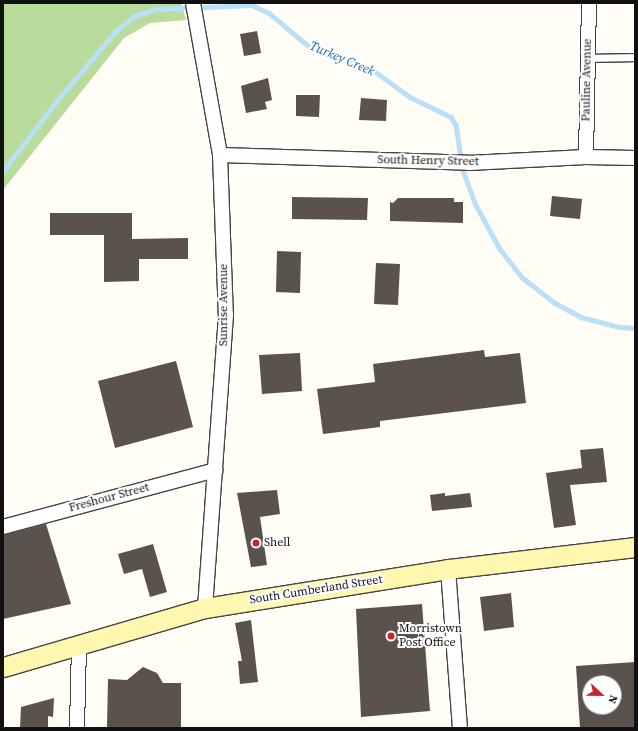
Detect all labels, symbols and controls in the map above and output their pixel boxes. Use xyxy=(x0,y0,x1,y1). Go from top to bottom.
water label: Turkey Creek xyxy=(307,38,377,80)
street label: Pauline Avenue xyxy=(579,38,595,122)
street label: South Henry Street xyxy=(377,153,479,169)
street label: Sunrise Avenue xyxy=(217,264,231,346)
street label: Freshour Street xyxy=(67,480,151,516)
place label: Shell xyxy=(264,536,290,550)
marker: Shell xyxy=(251,538,261,548)
street label: South Cumberland Street xyxy=(249,572,383,608)
place label: Morristown Post Office xyxy=(399,622,462,650)
marker: Morristown Post Office xyxy=(386,631,396,641)
north arrow xyxy=(582,675,622,715)
text: N xyxy=(604,693,621,706)

